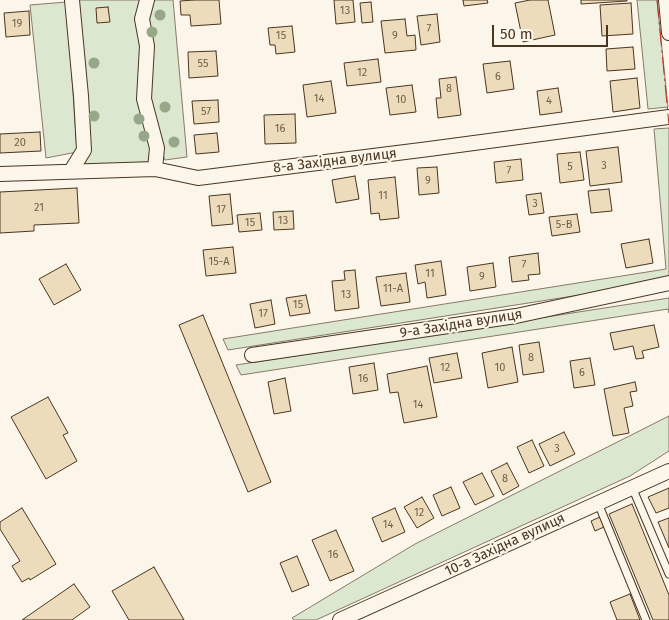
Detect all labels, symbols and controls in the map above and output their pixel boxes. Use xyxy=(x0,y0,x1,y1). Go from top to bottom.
house number: 13 xyxy=(340,4,350,18)
scale bar xyxy=(494,15,610,47)
house number: 19 xyxy=(12,17,22,31)
house number: 7 xyxy=(427,22,431,36)
text: 50 m xyxy=(500,25,533,43)
house number: 15 xyxy=(276,29,286,43)
house number: 9 xyxy=(392,29,398,43)
house number: 55 xyxy=(198,57,208,71)
house number: 12 xyxy=(357,66,367,80)
house number: 6 xyxy=(495,70,501,84)
house number: 8 xyxy=(446,82,452,96)
house number: 14 xyxy=(314,92,324,106)
house number: 10 xyxy=(396,93,406,107)
house number: 4 xyxy=(546,94,552,108)
house number: 57 xyxy=(201,105,211,119)
house number: 16 xyxy=(275,122,285,136)
house number: 20 xyxy=(14,136,26,150)
street label: 8-а Західна вулиця xyxy=(272,145,398,177)
house number: 3 xyxy=(601,159,607,173)
house number: 5 xyxy=(567,160,573,174)
house number: 7 xyxy=(507,164,511,178)
house number: 9 xyxy=(425,174,431,188)
house number: 11 xyxy=(378,189,388,203)
house number: 3 xyxy=(532,197,538,211)
house number: 21 xyxy=(34,201,44,215)
house number: 17 xyxy=(216,203,226,217)
house number: 13 xyxy=(278,214,288,228)
house number: 15 xyxy=(245,216,255,230)
house number: 5-В xyxy=(556,218,572,232)
house number: 15-А xyxy=(209,255,229,269)
house number: 7 xyxy=(522,258,526,272)
house number: 11 xyxy=(425,267,435,281)
house number: 9 xyxy=(479,270,485,284)
house number: 11-А xyxy=(383,282,403,296)
house number: 13 xyxy=(341,288,351,302)
house number: 15 xyxy=(293,298,303,312)
street label: 9-а Західна вулиця xyxy=(398,306,524,342)
house number: 17 xyxy=(258,307,268,321)
house number: 8 xyxy=(528,351,534,365)
house number: 12 xyxy=(440,361,450,375)
house number: 10 xyxy=(495,361,505,375)
house number: 6 xyxy=(579,366,585,380)
house number: 16 xyxy=(358,372,368,386)
house number: 14 xyxy=(413,398,423,412)
house number: 3 xyxy=(554,442,560,456)
house number: 8 xyxy=(502,472,508,486)
house number: 12 xyxy=(414,506,424,520)
street label: 10-а Західна вулиця xyxy=(442,510,568,580)
house number: 14 xyxy=(383,518,393,532)
house number: 16 xyxy=(328,548,338,562)

